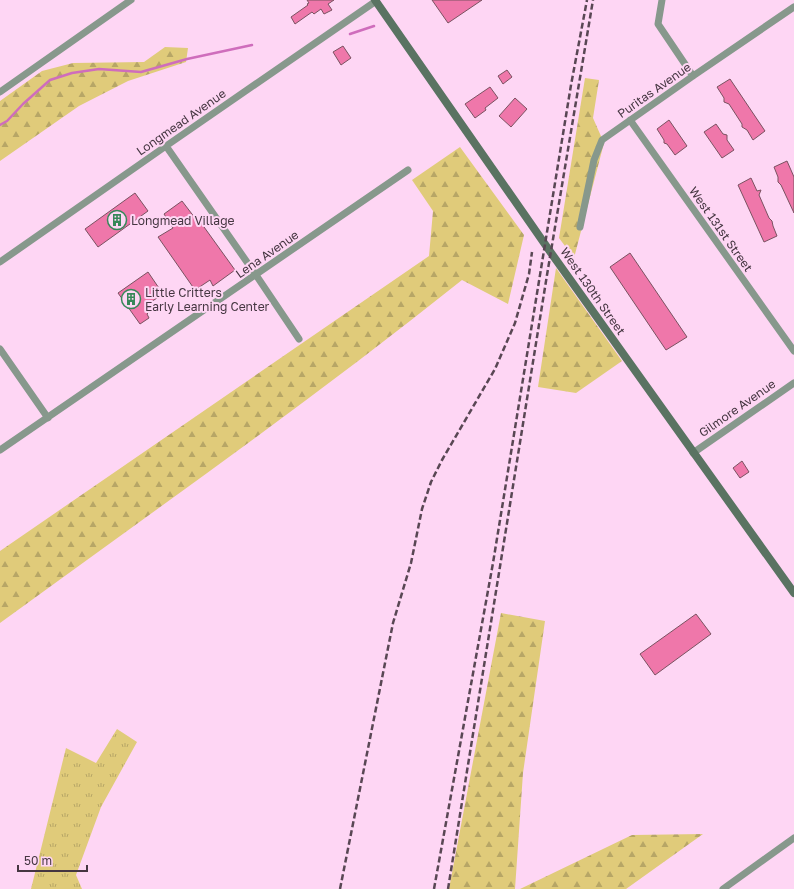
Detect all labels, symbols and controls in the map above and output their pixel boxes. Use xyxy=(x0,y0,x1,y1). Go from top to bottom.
street label: Puritas Avenue xyxy=(614,59,694,121)
street label: Longmead Avenue xyxy=(133,85,229,158)
street label: West 131st Street xyxy=(686,184,756,275)
building icon: Longmead Village xyxy=(106,209,128,231)
place label: Longmead Village xyxy=(131,213,235,228)
street label: Lena Avenue xyxy=(233,227,301,281)
street label: West 130th Street xyxy=(557,244,629,338)
place label: Little Critters Early Learning Center xyxy=(145,285,270,314)
building icon: Little Critters Early Learning Center xyxy=(120,288,142,310)
street label: Gilmore Avenue xyxy=(696,376,778,440)
scale bar xyxy=(18,847,87,873)
text: 50 m xyxy=(24,853,52,868)

